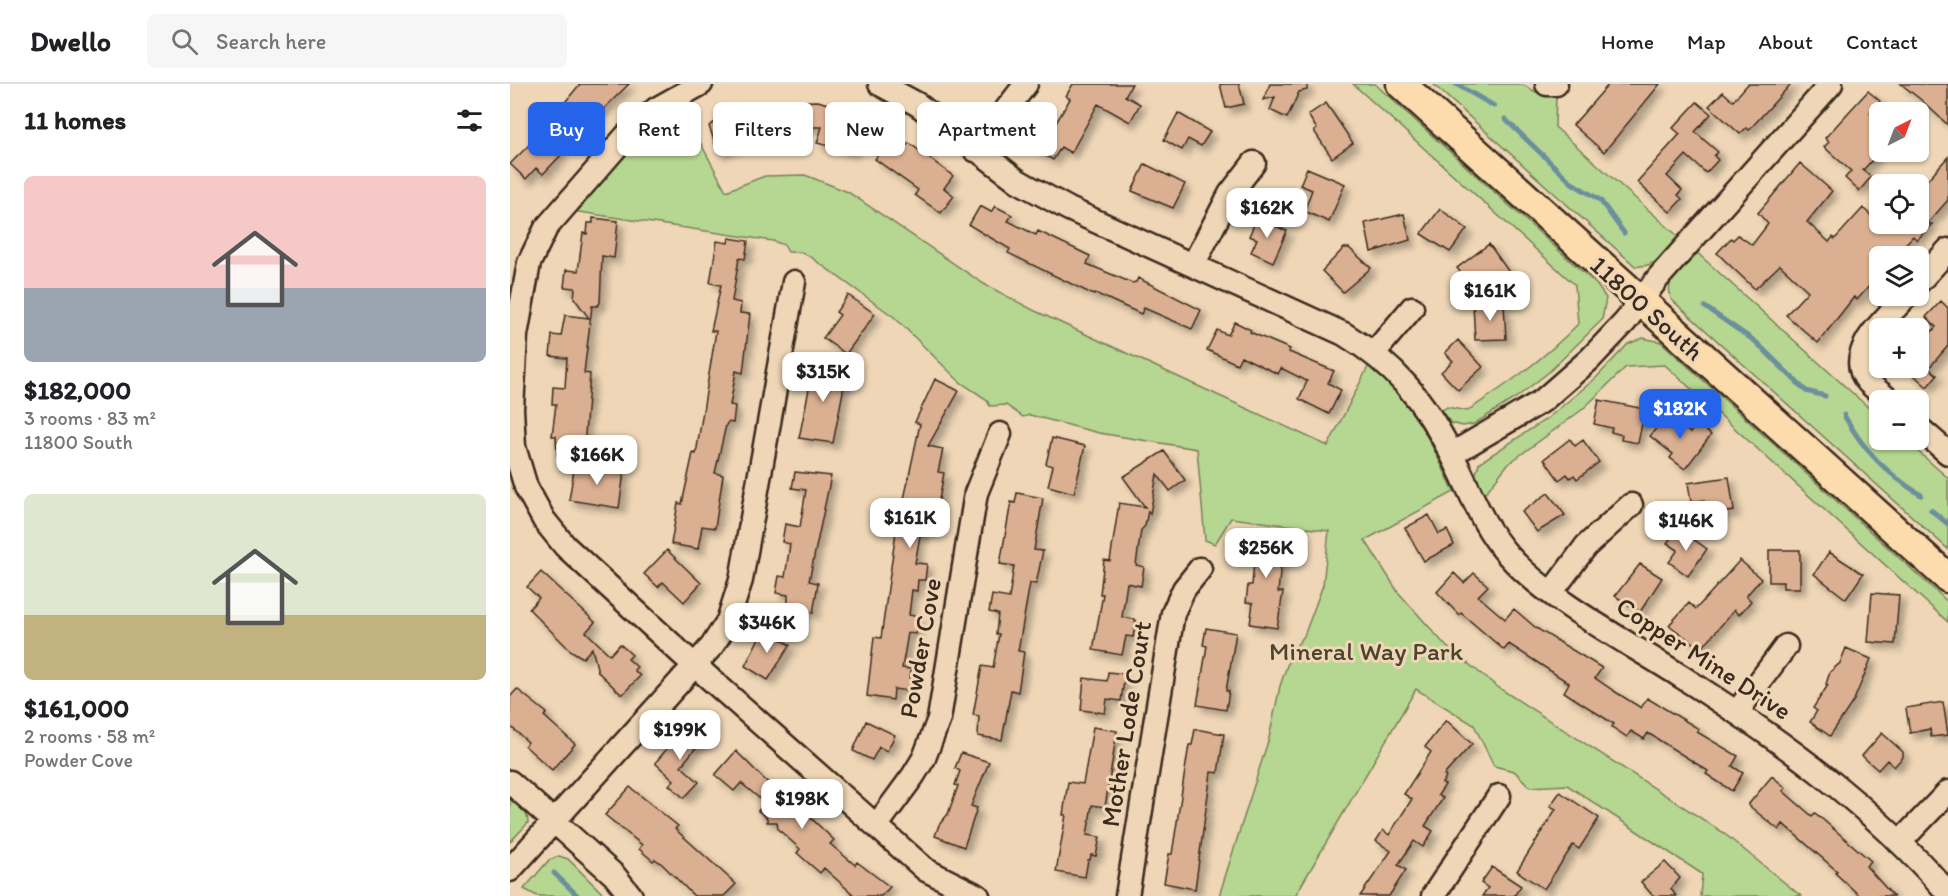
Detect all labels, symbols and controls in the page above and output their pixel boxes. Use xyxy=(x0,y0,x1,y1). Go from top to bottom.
search box xyxy=(147,14,567,68)
text: Dwello xyxy=(30,24,111,58)
icon: search xyxy=(168,25,201,58)
text: Search here xyxy=(216,28,326,55)
text: Home xyxy=(1601,29,1654,54)
text: Map xyxy=(1687,29,1726,54)
text: About xyxy=(1759,29,1813,54)
text: Contact xyxy=(1846,29,1918,54)
chip: Buy xyxy=(528,102,605,156)
chip: Rent xyxy=(617,102,701,156)
chip: Filters xyxy=(713,102,813,156)
chip: New xyxy=(825,102,905,156)
chip: Apartment xyxy=(917,102,1057,156)
north arrow xyxy=(1869,102,1929,162)
map controls xyxy=(1869,102,1929,450)
text: 11 homes xyxy=(24,104,126,136)
icon: filters xyxy=(453,104,486,137)
button: locate xyxy=(1869,174,1929,234)
pin: $162K xyxy=(1225,188,1309,239)
text: $162K xyxy=(1240,195,1294,219)
icon: home xyxy=(201,215,309,323)
button: layers xyxy=(1869,246,1929,306)
street label: 11800 South xyxy=(1584,249,1710,367)
pin: $161K xyxy=(1448,271,1532,322)
text: $161K xyxy=(1464,278,1516,302)
button: + xyxy=(1869,318,1929,378)
pin: $315K xyxy=(781,352,865,403)
text: $315K xyxy=(796,359,850,383)
text: $182,000 xyxy=(24,374,131,406)
pin: $182K xyxy=(1638,389,1722,440)
button: − xyxy=(1869,390,1929,450)
text: $182K xyxy=(1653,396,1707,420)
text: 3 rooms · 83 m² xyxy=(24,406,156,430)
text: 11800 South xyxy=(24,430,133,454)
pin: $166K xyxy=(555,435,639,486)
text: $166K xyxy=(570,442,624,466)
pin: $161K xyxy=(868,498,952,549)
pin: $146K xyxy=(1644,501,1728,552)
text: $161K xyxy=(884,505,936,529)
text: $146K xyxy=(1659,508,1713,532)
pin: $256K xyxy=(1224,528,1308,579)
icon: home xyxy=(201,533,309,641)
text: $256K xyxy=(1239,535,1293,559)
street label: Powder Cove xyxy=(892,575,948,721)
street label: Copper Mine Drive xyxy=(1610,589,1798,727)
pin: $346K xyxy=(725,603,809,654)
text: $346K xyxy=(739,610,795,634)
street label: Mother Lode Court xyxy=(1094,619,1158,829)
park label: Mineral Way Park xyxy=(1269,635,1464,667)
text: $161,000 xyxy=(24,692,129,724)
pin: $199K xyxy=(638,710,722,761)
text: $199K xyxy=(653,717,707,741)
text: 2 rooms · 58 m² xyxy=(24,724,155,748)
text: Powder Cove xyxy=(24,748,133,772)
pin: $198K xyxy=(760,779,844,830)
text: $198K xyxy=(775,786,829,810)

